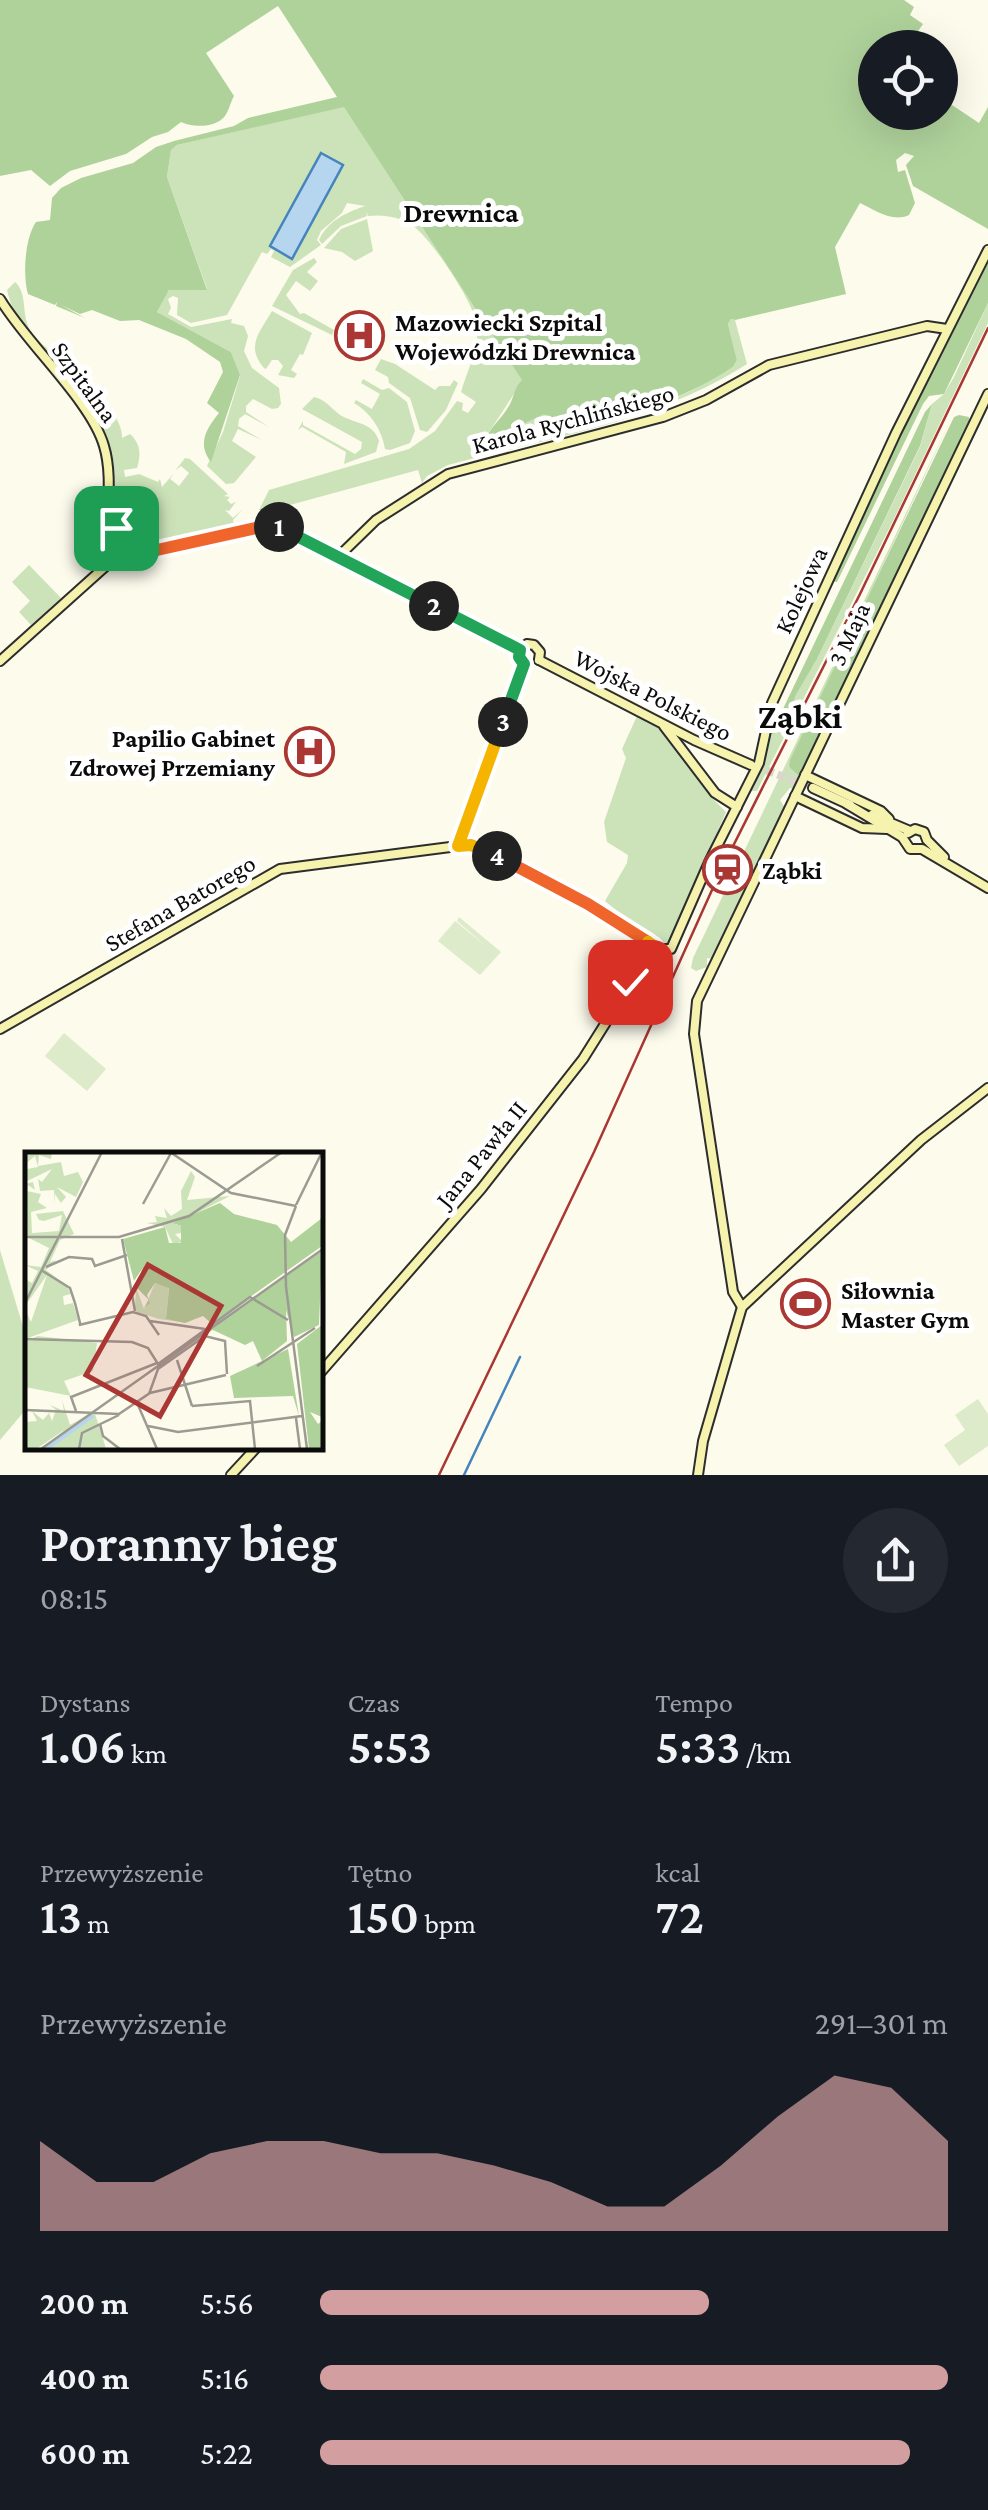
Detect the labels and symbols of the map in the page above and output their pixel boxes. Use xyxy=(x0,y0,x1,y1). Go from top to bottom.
district label: Drewnica xyxy=(403,197,519,228)
place label: Mazowiecki Szpital Wojewódzki Drewnica xyxy=(394,309,636,366)
hospital icon: Mazowiecki Szpital Wojewódzki Drewnica xyxy=(334,310,386,362)
street label: Szpitalna xyxy=(46,336,124,429)
street label: Karola Rychlińskiego xyxy=(469,379,677,460)
pin xyxy=(74,486,159,571)
pin: 1 xyxy=(254,502,304,552)
street label: Kolejowa xyxy=(769,542,834,638)
pin: 2 xyxy=(409,581,459,631)
street label: 3 Maja xyxy=(823,598,876,670)
street label: Wojska Polskiego xyxy=(569,644,736,747)
pin: 3 xyxy=(478,697,528,747)
district label: Ząbki xyxy=(758,697,842,736)
place label: Papilio Gabinet Zdrowej Przemiany xyxy=(69,725,276,782)
hospital icon: Papilio Gabinet Zdrowej Przemiany xyxy=(284,726,336,778)
pin: 4 xyxy=(472,831,522,881)
station icon: Ząbki xyxy=(701,844,753,896)
street label: Stefana Batorego xyxy=(100,849,260,958)
place label: Ząbki xyxy=(762,857,822,884)
pin xyxy=(588,940,673,1025)
street label: Jana Pawła II xyxy=(429,1096,533,1215)
inset map xyxy=(25,1152,322,1450)
place label: Siłownia Master Gym xyxy=(841,1277,969,1333)
sports icon: Siłownia Master Gym xyxy=(780,1278,832,1330)

